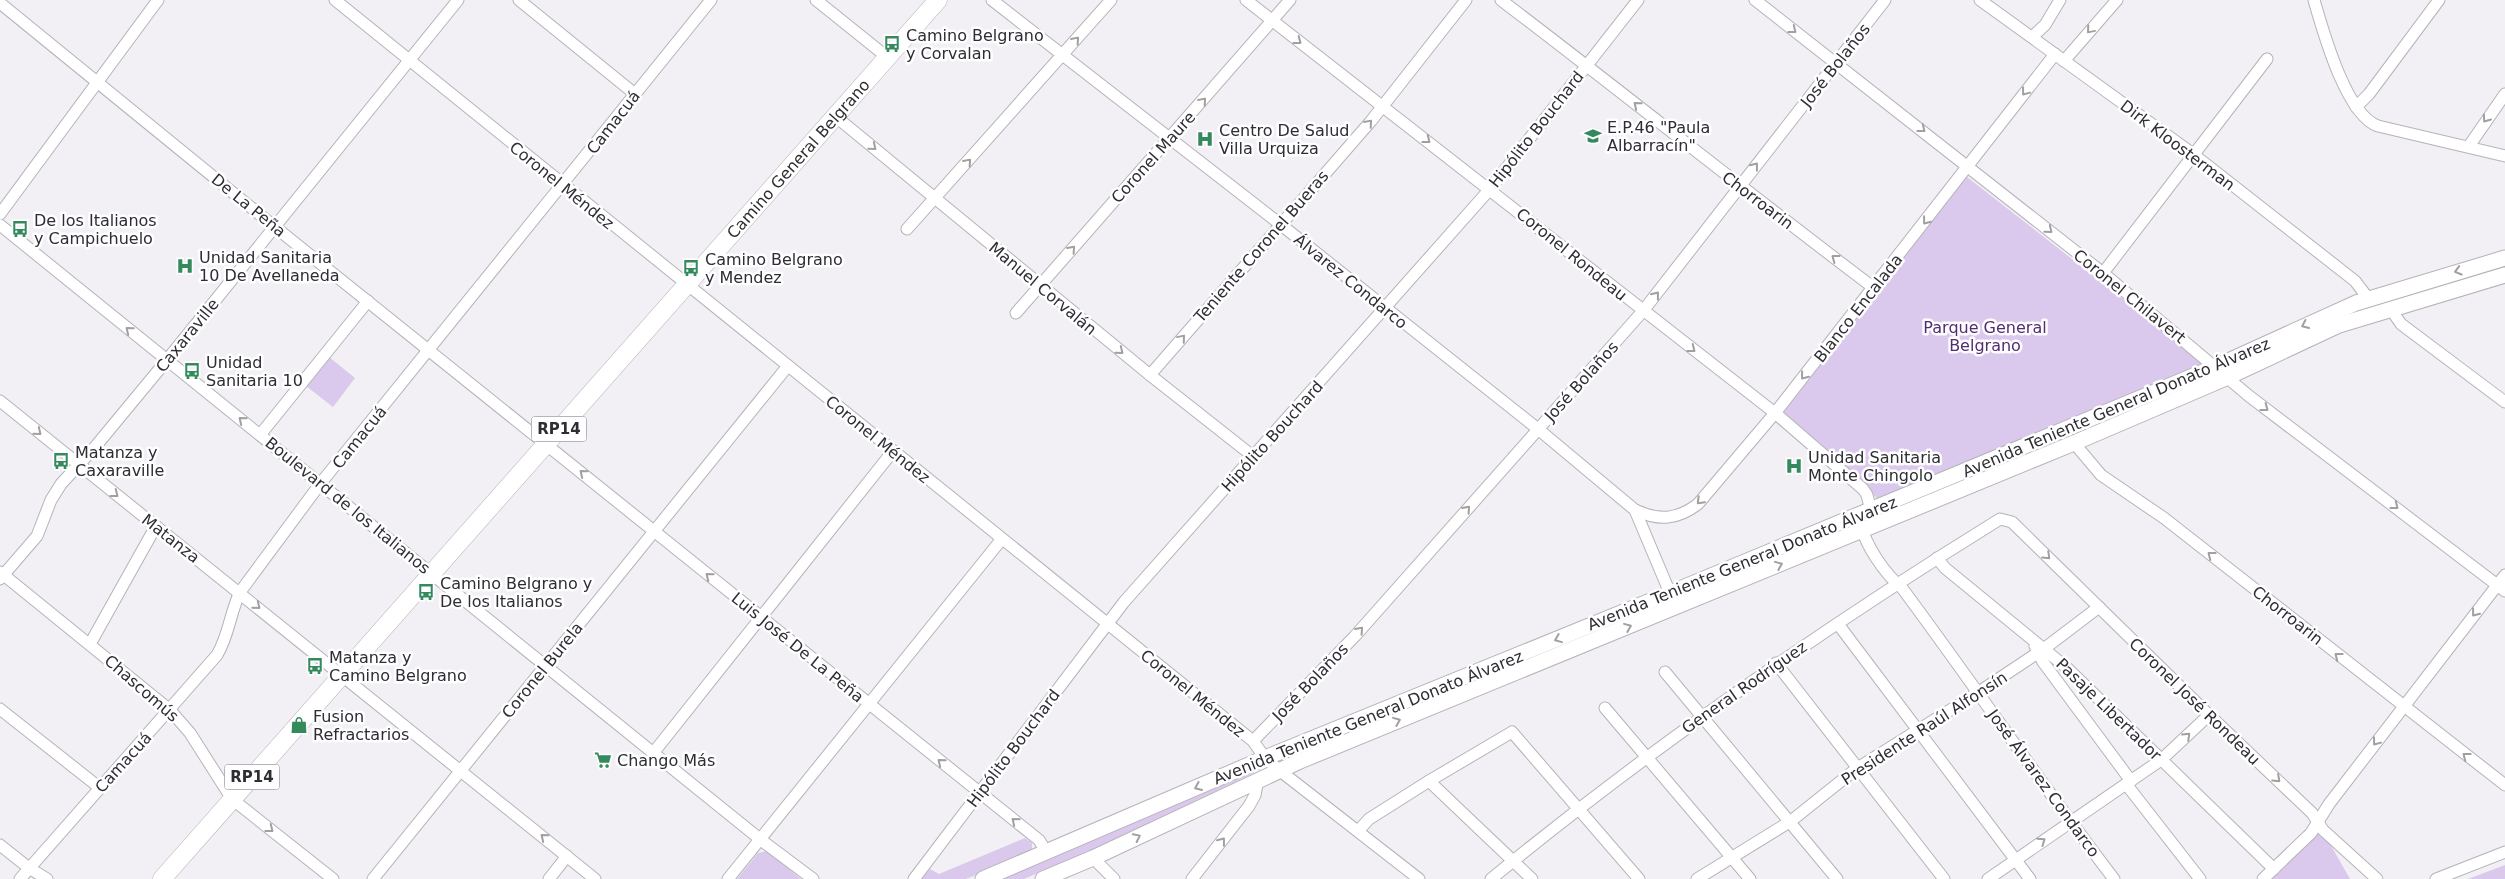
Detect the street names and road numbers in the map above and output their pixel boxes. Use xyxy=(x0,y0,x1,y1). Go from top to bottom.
street label: José Bolaños xyxy=(1796,20,1874,112)
street label: Hipólito Bouchard xyxy=(1485,67,1588,191)
street label: Camino General Belgrano xyxy=(723,75,874,242)
street label: Camacuá xyxy=(583,87,644,158)
street label: Dirk Kloosterman xyxy=(2117,96,2239,195)
street label: Coronel Maure xyxy=(1107,108,1199,207)
street label: Coronel Méndez xyxy=(506,138,618,233)
street label: Teniente Coronel Bueras xyxy=(1190,167,1332,327)
street label: Chorroarin xyxy=(1718,167,1797,233)
street label: De La Peña xyxy=(208,170,290,241)
street label: Coronel Rondeau xyxy=(1513,204,1631,305)
street label: Álvarez Condarco xyxy=(1290,230,1411,333)
street label: Manuel Corvalán xyxy=(985,238,1100,339)
street label: Coronel Chilavert xyxy=(2070,245,2190,347)
street label: Blanco Encalada xyxy=(1810,250,1907,366)
street label: Caxaraville xyxy=(152,295,223,376)
street label: Avenida Teniente General Donato Álvarez xyxy=(1960,334,2273,481)
street label: José Bolaños xyxy=(1540,337,1622,426)
street label: Hipólito Bouchard xyxy=(1218,377,1327,496)
street label: Coronel Méndez xyxy=(822,392,934,487)
street label: Camacuá xyxy=(328,402,390,472)
road number: RP14 xyxy=(532,416,586,442)
street label: Boulevard de los Italianos xyxy=(261,433,434,578)
street label: Avenida Teniente General Donato Álvarez xyxy=(1585,492,1900,634)
street label: Matanza xyxy=(138,510,203,567)
street label: Chorroarin xyxy=(2249,582,2327,649)
street label: Luis José De La Peña xyxy=(728,588,868,706)
street label: Coronel Burela xyxy=(498,619,587,722)
street label: Coronel José Rondeau xyxy=(2125,634,2264,769)
street label: General Rodríguez xyxy=(1678,637,1810,738)
street label: José Bolaños xyxy=(1268,639,1352,726)
street label: Coronel Méndez xyxy=(1137,646,1249,741)
street label: Avenida Teniente General Donato Álvarez xyxy=(1211,646,1526,788)
street label: Chascomús xyxy=(101,651,183,726)
street label: Pasaje Libertador xyxy=(2052,654,2165,765)
street label: Presidente Raúl Alfonsín xyxy=(1838,668,2011,789)
street label: Hipólito Bouchard xyxy=(963,686,1064,811)
street label: José Álvarez Condarco xyxy=(1983,705,2104,861)
street label: Camacuá xyxy=(91,728,156,797)
road number: RP14 xyxy=(224,764,280,790)

